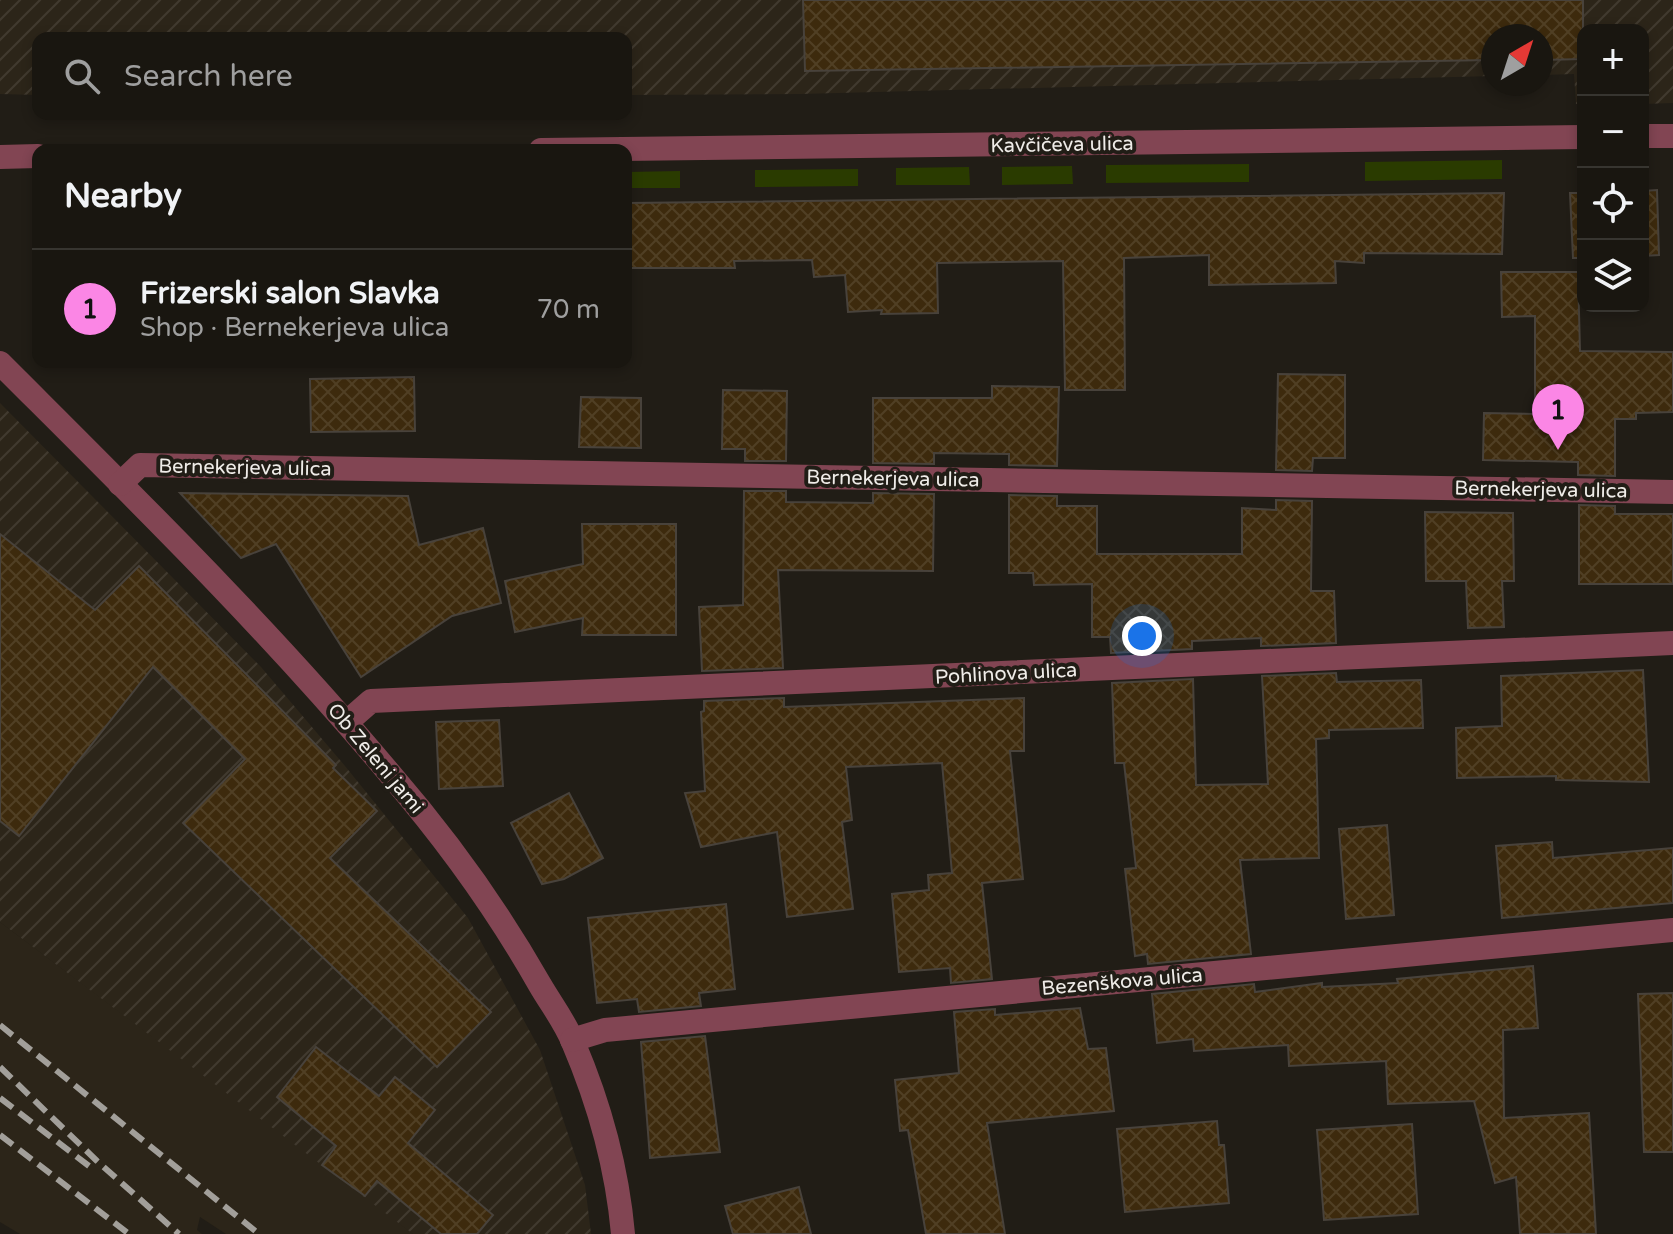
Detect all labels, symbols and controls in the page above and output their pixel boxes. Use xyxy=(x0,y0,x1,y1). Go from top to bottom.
north arrow xyxy=(1481,24,1553,96)
map controls xyxy=(1577,24,1649,312)
button: + xyxy=(1577,24,1649,96)
search box xyxy=(32,32,632,120)
icon: search xyxy=(60,54,104,98)
text: Search here xyxy=(124,58,293,95)
button: − xyxy=(1577,96,1649,168)
street label: Kavčičeva ulica xyxy=(990,132,1134,158)
button: locate xyxy=(1577,168,1649,240)
text: Nearby xyxy=(64,176,182,217)
button: layers xyxy=(1577,240,1649,312)
text: Frizerski salon Slavka xyxy=(140,275,440,312)
text: 1 xyxy=(82,294,98,325)
text: 70 m xyxy=(537,294,600,325)
text: Shop · Bernekerjeva ulica xyxy=(140,312,449,343)
pin: 1 xyxy=(1532,384,1584,450)
street label: Bernekerjeva ulica xyxy=(158,454,332,482)
street label: Bernekerjeva ulica xyxy=(806,465,980,493)
street label: Bernekerjeva ulica xyxy=(1454,476,1628,504)
your location xyxy=(1122,616,1162,656)
street label: Pohlinova ulica xyxy=(934,658,1078,690)
street label: Ob Zeleni jami xyxy=(322,699,428,819)
street label: Bezenškova ulica xyxy=(1040,963,1204,1001)

